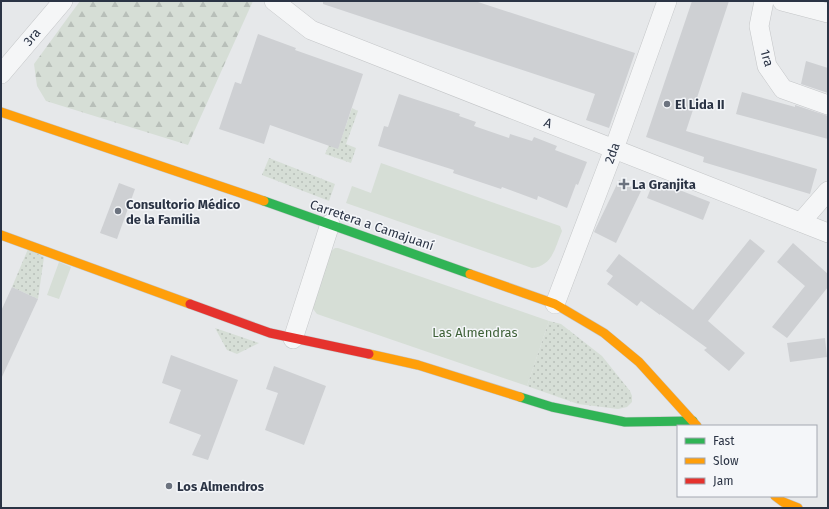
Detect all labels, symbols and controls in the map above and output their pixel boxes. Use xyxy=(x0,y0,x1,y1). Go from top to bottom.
street label: 3ra xyxy=(20,25,44,49)
street label: 1ra xyxy=(757,48,777,68)
place label: El Lida II xyxy=(675,97,725,112)
marker: El Lida II xyxy=(662,99,672,109)
street label: A xyxy=(542,115,555,132)
street label: 2da xyxy=(601,141,623,165)
place label: La Granjita xyxy=(632,177,696,192)
marker: La Granjita xyxy=(619,179,629,189)
place label: Consultorio Médico de la Familia xyxy=(126,197,241,227)
street label: Carretera a Camajuaní xyxy=(308,197,436,253)
marker: Consultorio Médico de la Familia xyxy=(113,206,123,216)
park label: Las Almendras xyxy=(432,325,518,340)
legend xyxy=(677,425,817,497)
text: Fast xyxy=(713,434,735,448)
text: Slow xyxy=(713,454,739,468)
text: Jam xyxy=(713,474,733,488)
place label: Los Almendros xyxy=(177,479,265,494)
marker: Los Almendros xyxy=(164,481,174,491)

